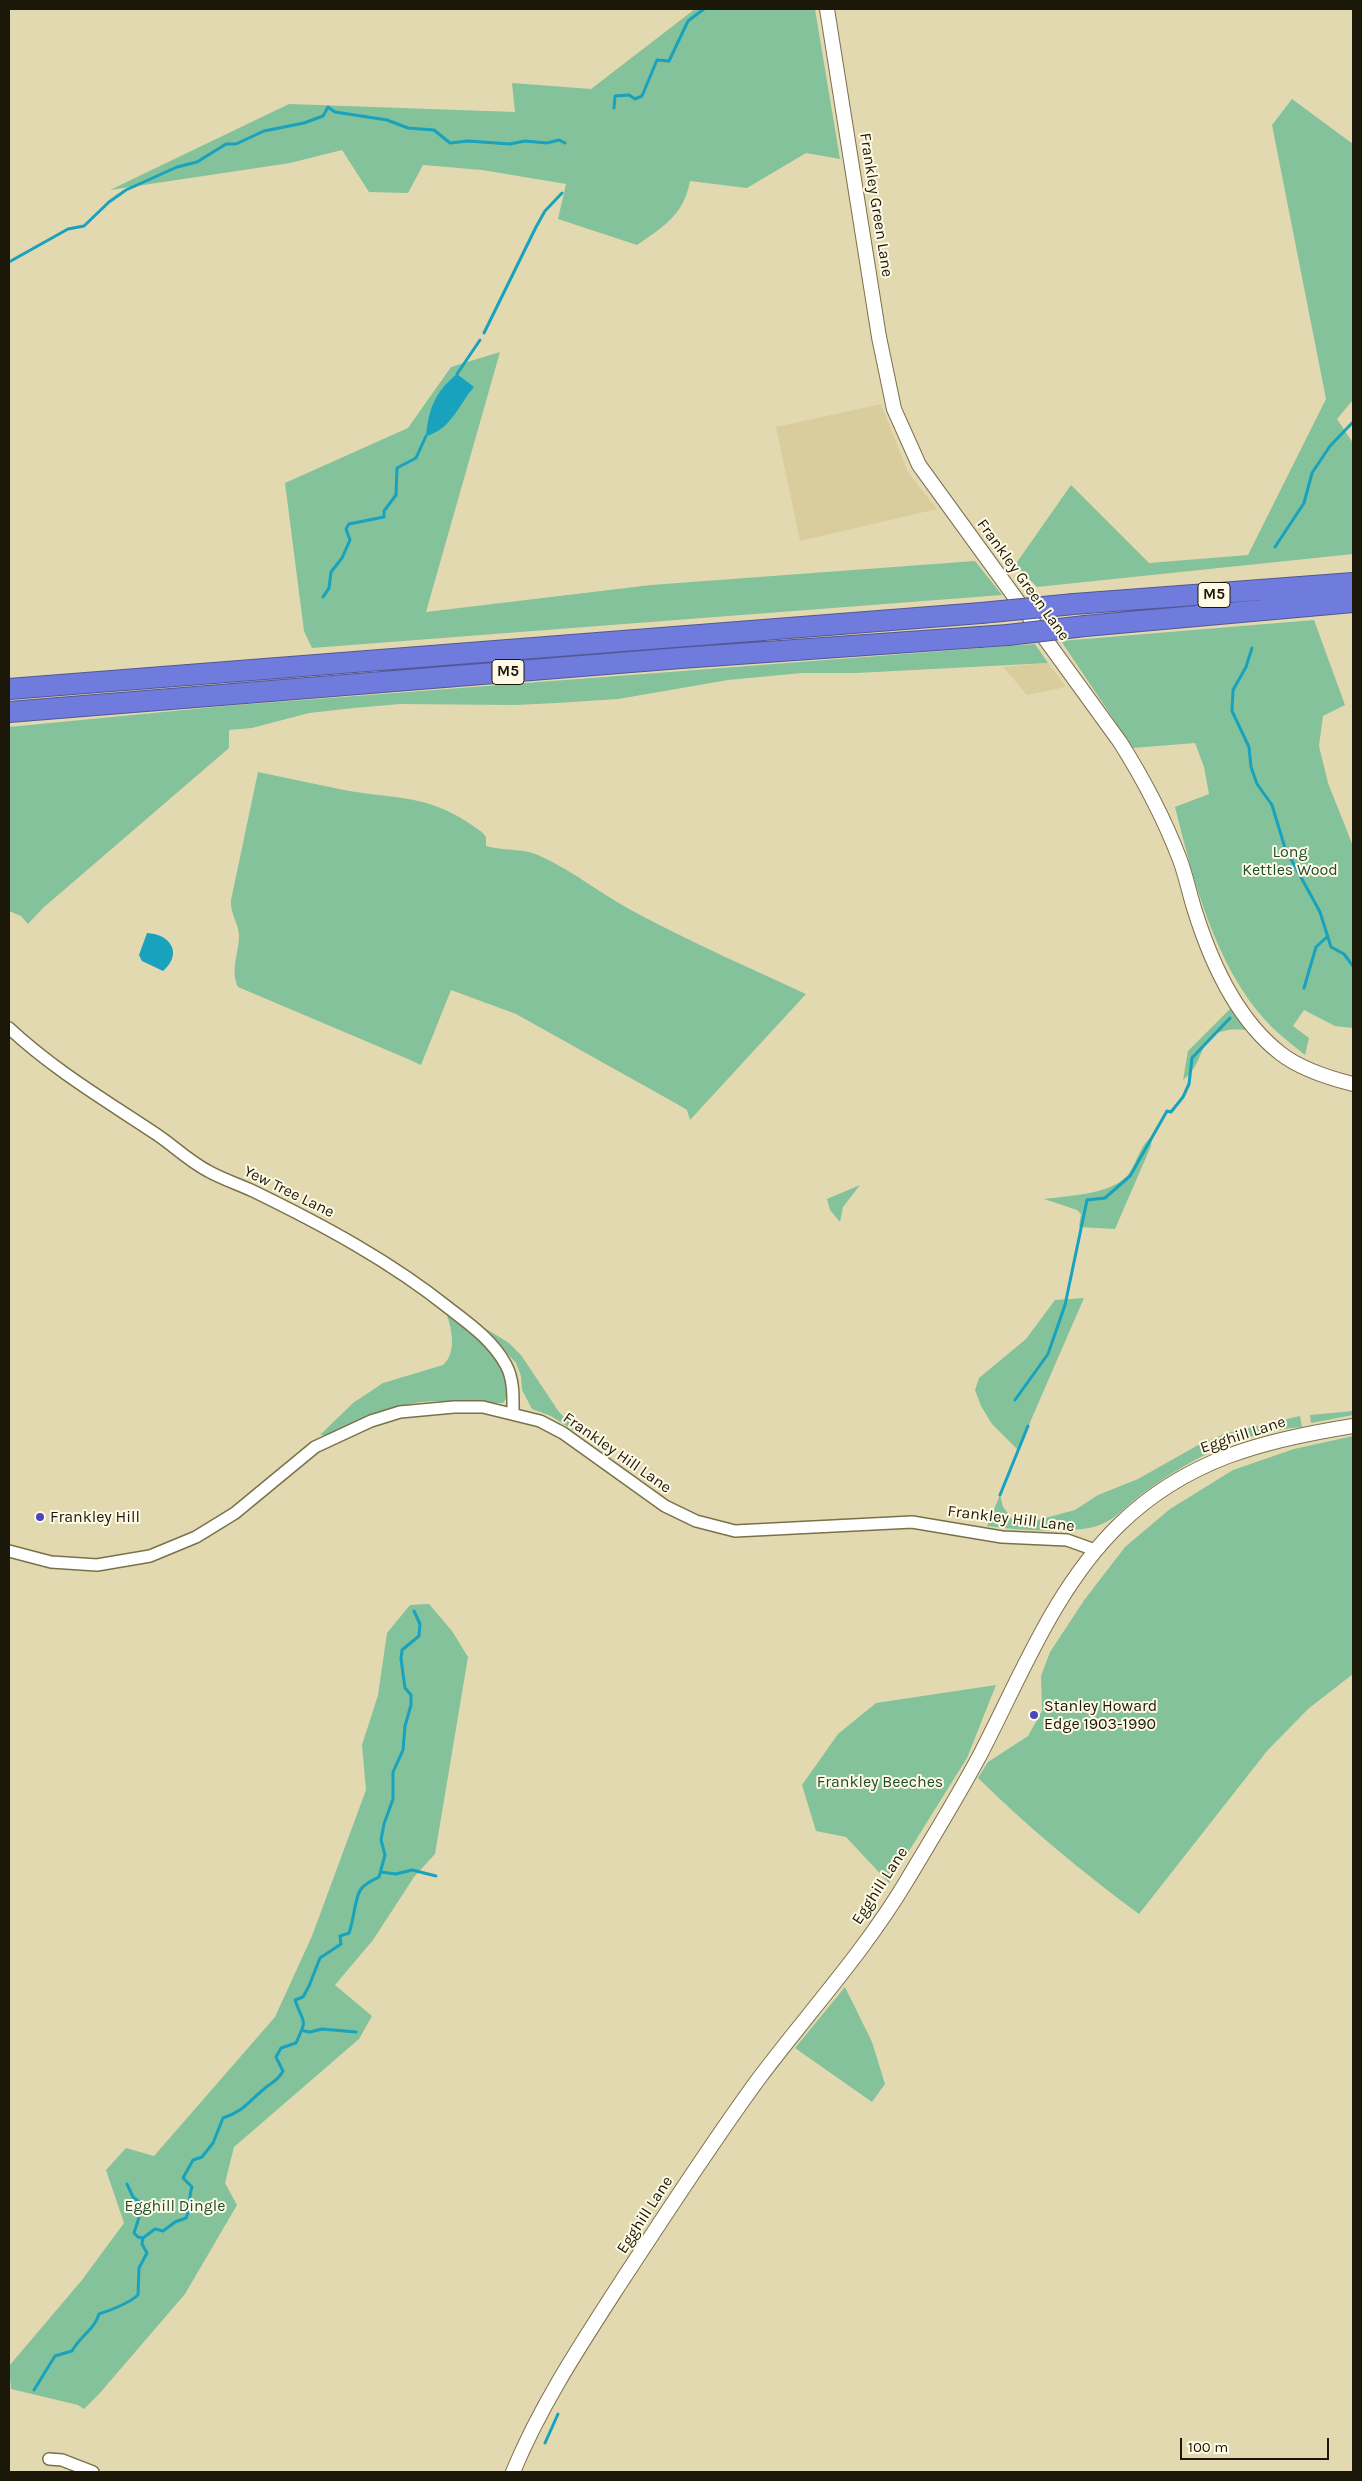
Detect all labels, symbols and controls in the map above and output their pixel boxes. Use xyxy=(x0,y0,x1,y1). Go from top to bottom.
street label: Frankley Green Lane xyxy=(855,132,897,278)
street label: Frankley Green Lane xyxy=(972,515,1074,645)
road number: M5 xyxy=(1198,582,1230,608)
road number: M5 xyxy=(492,660,524,684)
park label: Long Kettles Wood xyxy=(1242,842,1338,880)
street label: Yew Tree Lane xyxy=(241,1162,337,1222)
street label: Frankley Hill Lane xyxy=(559,1408,675,1498)
street label: Egghill Lane xyxy=(1198,1412,1288,1458)
street label: Frankley Hill Lane xyxy=(946,1502,1076,1536)
place label: Frankley Hill xyxy=(50,1507,140,1527)
marker: Frankley Hill xyxy=(34,1511,46,1523)
place label: Stanley Howard Edge 1903-1990 xyxy=(1044,1696,1157,1734)
marker: Stanley Howard Edge 1903-1990 xyxy=(1028,1709,1040,1721)
park label: Frankley Beeches xyxy=(817,1772,943,1792)
street label: Egghill Lane xyxy=(848,1844,912,1928)
street label: Egghill Lane xyxy=(613,2173,677,2257)
park label: Egghill Dingle xyxy=(125,2196,225,2216)
scale bar xyxy=(1182,2428,1331,2460)
text: 100 m xyxy=(1188,2438,1228,2456)

